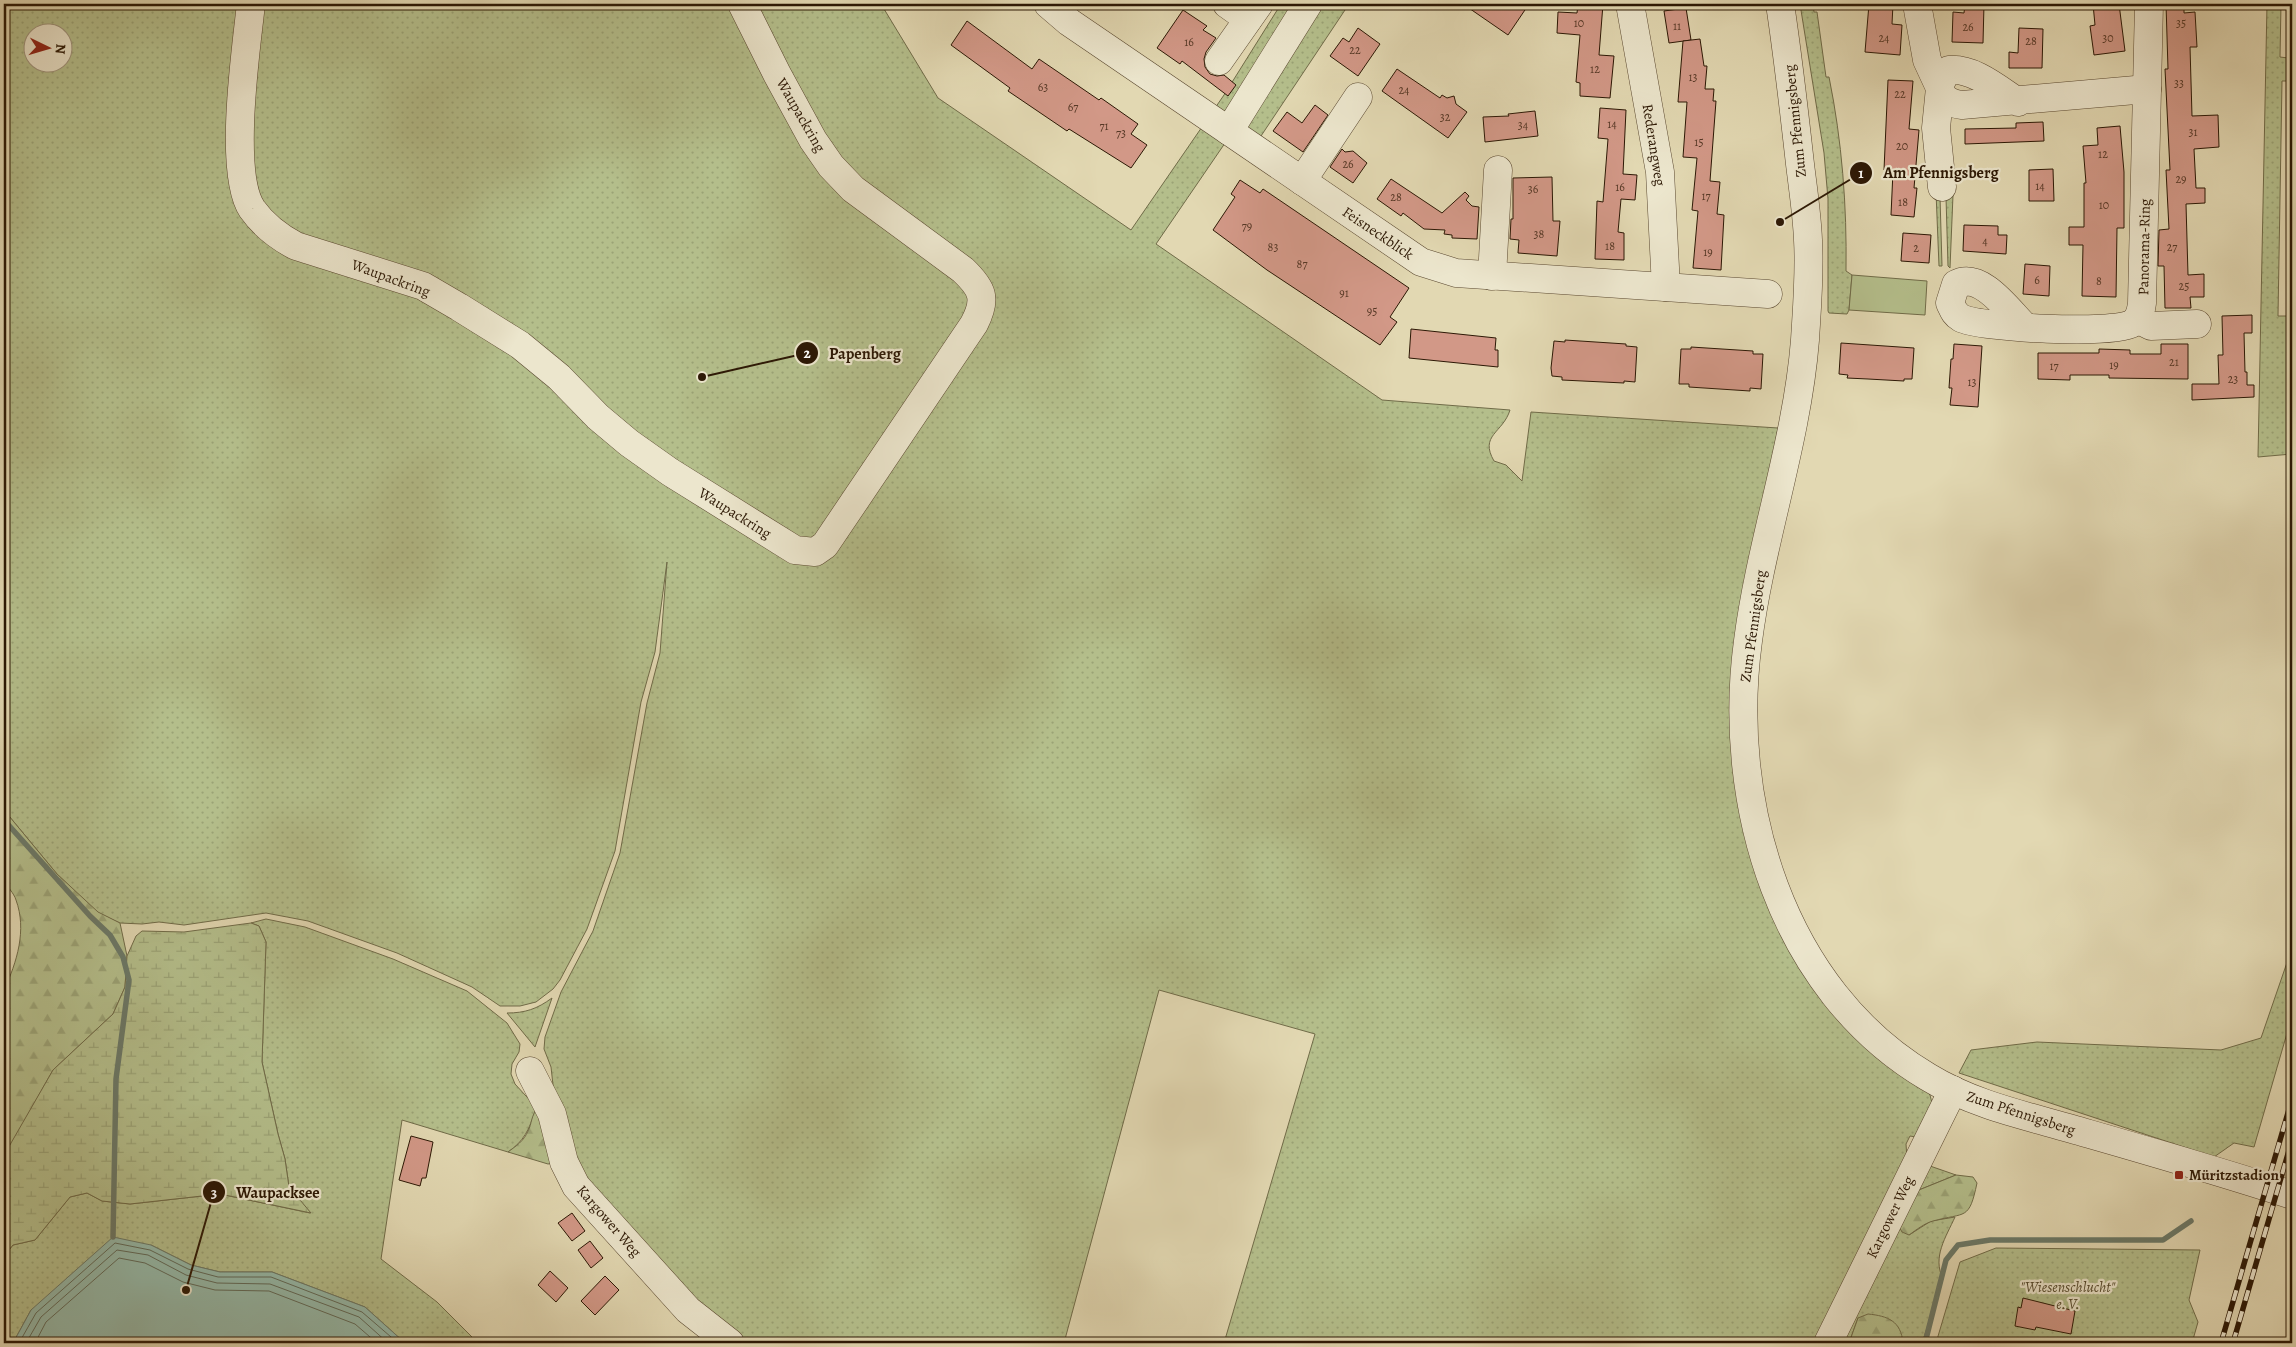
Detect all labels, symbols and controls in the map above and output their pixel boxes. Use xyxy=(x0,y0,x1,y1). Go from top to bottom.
house number: 10 xyxy=(1574,15,1584,31)
house number: 35 xyxy=(2176,15,2186,31)
house number: 11 xyxy=(1673,18,1681,34)
house number: 26 xyxy=(1962,19,1974,35)
north arrow xyxy=(22,22,72,72)
house number: 24 xyxy=(1878,30,1890,46)
house number: 30 xyxy=(2102,30,2114,46)
house number: 28 xyxy=(2025,33,2037,49)
house number: 16 xyxy=(1184,34,1194,50)
house number: 22 xyxy=(1349,42,1361,58)
text: N xyxy=(51,43,70,55)
house number: 12 xyxy=(1590,61,1600,77)
street label: Zum Pfennigsberg xyxy=(1779,63,1811,178)
house number: 13 xyxy=(1688,69,1698,85)
street label: Waupackring xyxy=(771,73,830,156)
house number: 33 xyxy=(2174,75,2184,91)
house number: 63 xyxy=(1038,79,1048,95)
house number: 24 xyxy=(1398,82,1410,98)
house number: 22 xyxy=(1894,86,1906,102)
house number: 67 xyxy=(1068,99,1079,115)
street label: Rederangweg xyxy=(1638,102,1670,188)
house number: 32 xyxy=(1440,109,1451,125)
house number: 14 xyxy=(1607,116,1617,132)
house number: 34 xyxy=(1518,117,1529,133)
house number: 71 xyxy=(1099,118,1109,134)
house number: 31 xyxy=(2188,124,2198,140)
house number: 73 xyxy=(1116,125,1126,141)
house number: 15 xyxy=(1694,134,1704,150)
house number: 20 xyxy=(1896,138,1908,154)
house number: 12 xyxy=(2098,146,2108,162)
house number: 26 xyxy=(1342,156,1354,172)
callout: Am Pfennigsberg xyxy=(1849,157,2009,188)
text: Am Pfennigsberg xyxy=(1882,162,2000,184)
text: 1 xyxy=(1858,163,1864,183)
house number: 29 xyxy=(2175,171,2187,187)
house number: 14 xyxy=(2035,178,2045,194)
house number: 16 xyxy=(1615,179,1625,195)
house number: 36 xyxy=(1528,181,1539,197)
house number: 17 xyxy=(1701,188,1712,204)
house number: 28 xyxy=(1390,189,1402,205)
house number: 18 xyxy=(1898,194,1908,210)
house number: 10 xyxy=(2099,197,2109,213)
street label: Panorama-Ring xyxy=(2133,198,2155,296)
street label: Feisneckblick xyxy=(1338,202,1418,265)
house number: 79 xyxy=(1242,218,1252,234)
house number: 38 xyxy=(1534,226,1545,242)
house number: 4 xyxy=(1982,233,1988,249)
house number: 18 xyxy=(1605,238,1615,254)
house number: 83 xyxy=(1268,239,1278,255)
house number: 27 xyxy=(2167,239,2178,255)
house number: 2 xyxy=(1913,240,1919,256)
house number: 19 xyxy=(1703,244,1713,260)
street label: Waupackring xyxy=(348,254,434,302)
house number: 87 xyxy=(1297,256,1308,272)
house number: 6 xyxy=(2034,272,2040,288)
house number: 8 xyxy=(2096,273,2102,289)
house number: 25 xyxy=(2179,278,2189,294)
house number: 91 xyxy=(1339,285,1349,301)
house number: 95 xyxy=(1367,303,1377,319)
callout: Papenberg xyxy=(794,338,911,369)
text: 2 xyxy=(803,343,811,363)
text: Papenberg xyxy=(829,343,902,365)
house number: 21 xyxy=(2169,354,2179,370)
house number: 19 xyxy=(2109,357,2119,373)
house number: 17 xyxy=(2049,358,2060,374)
house number: 23 xyxy=(2228,371,2238,387)
house number: 13 xyxy=(1967,374,1977,390)
street label: Waupackring xyxy=(694,482,776,544)
street label: Zum Pfennigsberg xyxy=(1735,568,1771,684)
street label: Zum Pfennigsberg xyxy=(1964,1086,2078,1140)
place label: Müritzstadion xyxy=(2189,1165,2279,1185)
marker: Müritzstadion xyxy=(2173,1169,2185,1181)
street label: Kargower Weg xyxy=(1861,1172,1919,1262)
callout: Waupacksee xyxy=(202,1177,330,1208)
street label: Kargower Weg xyxy=(572,1181,646,1262)
text: Waupacksee xyxy=(235,1182,320,1204)
text: 3 xyxy=(211,1183,217,1203)
park label: "Wiesenschlucht" e. V. xyxy=(2021,1277,2116,1314)

